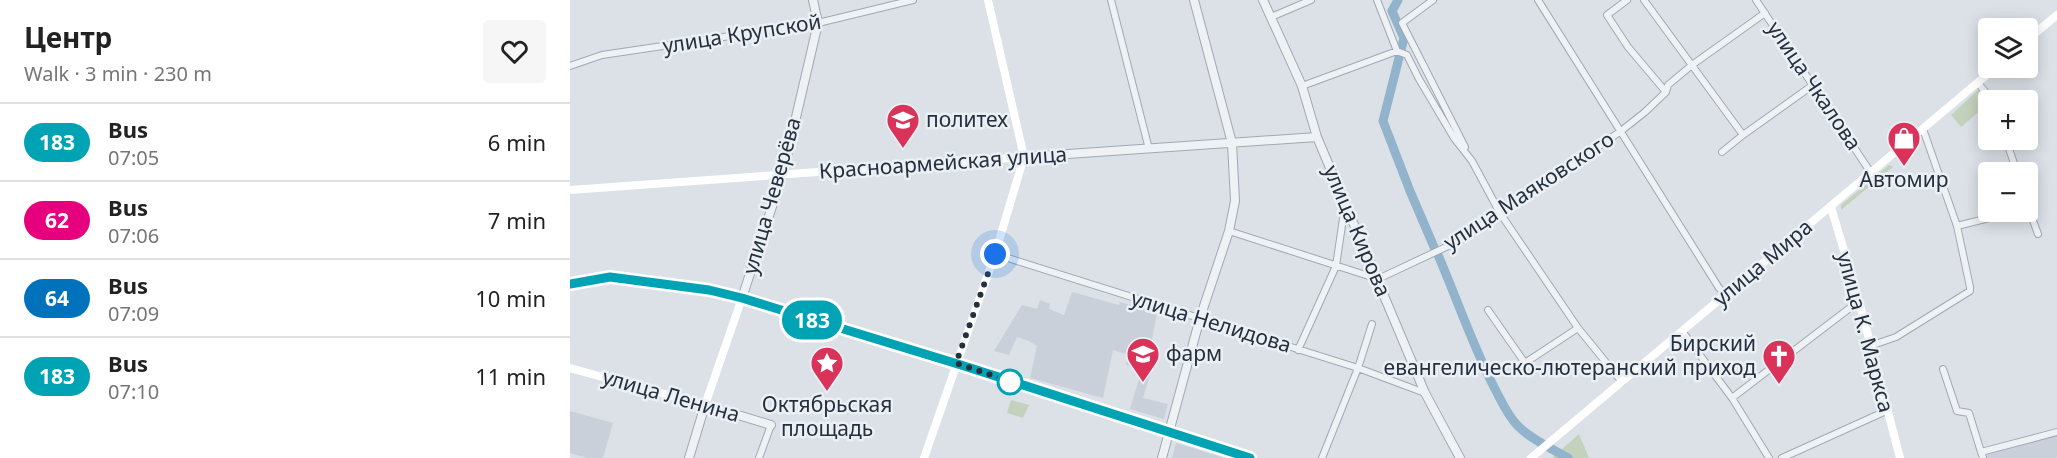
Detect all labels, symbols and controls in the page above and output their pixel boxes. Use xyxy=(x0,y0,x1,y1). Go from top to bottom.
street label: улица Крупской xyxy=(660,7,823,59)
street label: улица Чкалова xyxy=(1761,15,1868,155)
text: Центр xyxy=(24,18,112,56)
map controls xyxy=(1978,18,2038,222)
button: layers xyxy=(1978,18,2038,78)
button: heart xyxy=(483,20,546,83)
text: Walk · 3 min · 230 m xyxy=(24,60,212,87)
button: + xyxy=(1978,90,2038,150)
school or university icon: политех xyxy=(885,102,921,149)
place label: политех xyxy=(926,105,1008,133)
text: Bus xyxy=(108,114,148,144)
street label: улица Чеверёва xyxy=(735,114,807,277)
shop icon: Автомир xyxy=(1886,120,1922,167)
street label: улица Маяковского xyxy=(1438,125,1619,256)
text: 6 min xyxy=(488,127,546,157)
text: 183 xyxy=(39,128,75,156)
street label: Красноармейская улица xyxy=(818,139,1068,185)
text: 07:05 xyxy=(108,144,159,171)
street label: улица Кирова xyxy=(1318,161,1398,300)
button: − xyxy=(1978,162,2038,222)
place label: Автомир xyxy=(1860,165,1949,193)
text: Bus xyxy=(108,192,148,222)
text: 7 min xyxy=(488,205,546,235)
text: 62 xyxy=(45,206,69,234)
street label: улица Мира xyxy=(1707,212,1818,312)
text: 07:06 xyxy=(108,222,159,249)
your location xyxy=(980,239,1010,269)
street label: улица К. Маркса xyxy=(1831,248,1901,415)
text: Bus xyxy=(108,270,148,300)
text: 10 min xyxy=(475,283,546,313)
street label: улица Нелидова xyxy=(1128,283,1295,359)
text: 64 xyxy=(45,284,69,312)
text: 07:09 xyxy=(108,300,159,327)
line badge: 183 xyxy=(778,300,846,340)
text: 183 xyxy=(794,306,830,334)
place label: Бирский евангелическо-лютеранский приход xyxy=(1384,329,1756,381)
school or university icon: фарм xyxy=(1125,336,1161,383)
church icon: Бирский евангелическо-лютеранский приход xyxy=(1761,338,1797,385)
place label: фарм xyxy=(1166,339,1222,367)
place icon: Октябрьская площадь xyxy=(809,345,845,392)
text: Bus xyxy=(108,348,148,378)
text: 11 min xyxy=(475,361,546,391)
text: 183 xyxy=(39,362,75,390)
street label: улица Ленина xyxy=(599,362,743,428)
unlabelled marker xyxy=(997,369,1023,395)
text: 07:10 xyxy=(108,378,159,405)
place label: Октябрьская площадь xyxy=(762,390,892,442)

